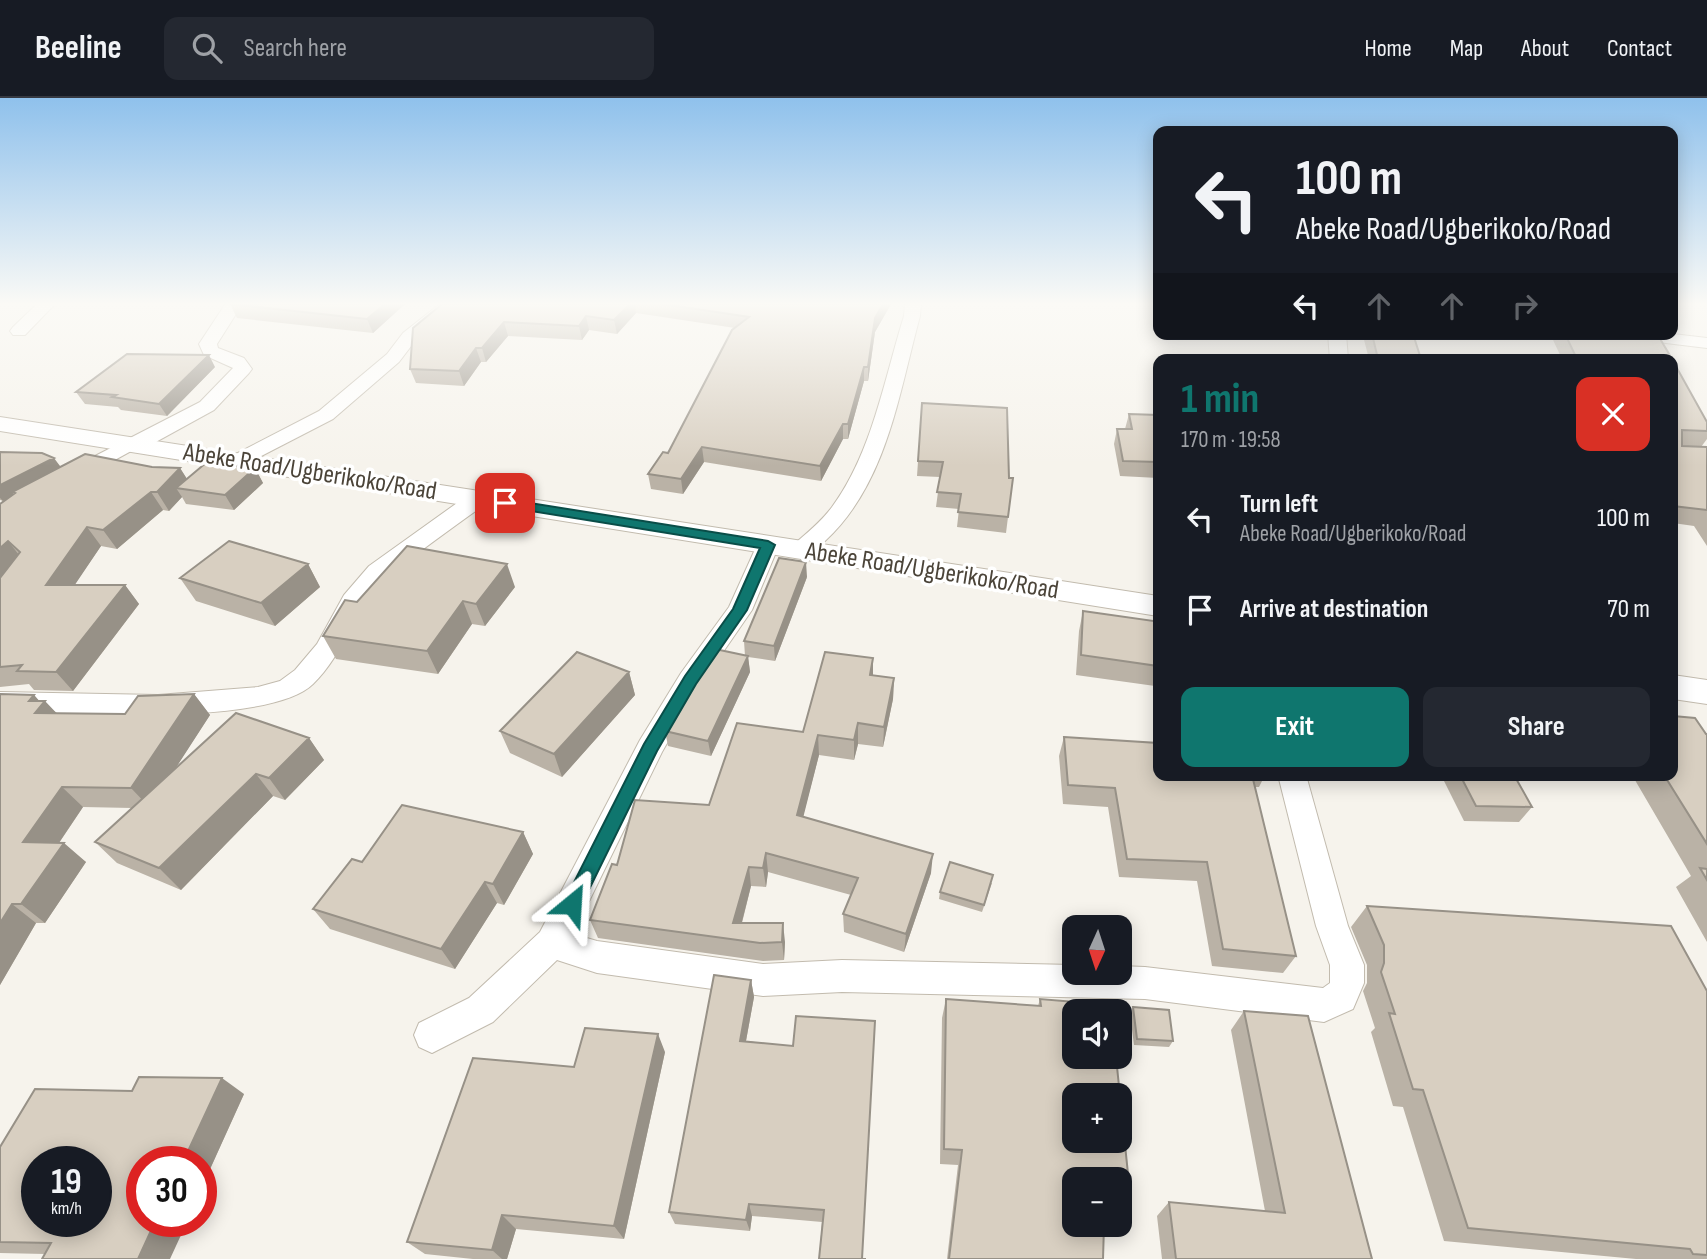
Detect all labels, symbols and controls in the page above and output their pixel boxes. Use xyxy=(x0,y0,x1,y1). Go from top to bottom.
search box xyxy=(164,17,654,80)
text: Beeline xyxy=(35,28,122,68)
icon: search xyxy=(188,29,226,67)
text: Search here xyxy=(244,33,347,64)
text: Home xyxy=(1364,34,1412,63)
text: Map xyxy=(1450,34,1483,63)
text: About xyxy=(1521,34,1569,63)
text: Contact xyxy=(1607,34,1672,63)
text: 100 m xyxy=(1296,150,1402,209)
icon: left xyxy=(1181,154,1272,245)
text: Abeke Road/Ugberikoko/Road xyxy=(1296,210,1611,249)
icon: left xyxy=(1287,287,1325,325)
icon: ahead xyxy=(1360,287,1398,325)
icon: ahead xyxy=(1433,287,1471,325)
icon: right xyxy=(1506,287,1544,325)
text: 1 min xyxy=(1181,374,1259,425)
button: close xyxy=(1576,377,1650,451)
text: 170 m · 19:58 xyxy=(1181,426,1281,454)
street label: Abeke Road/Ugberikoko/Road xyxy=(180,437,439,507)
pin xyxy=(475,473,535,533)
icon: arrive xyxy=(486,484,524,522)
text: Turn left xyxy=(1240,489,1318,520)
icon: left xyxy=(1181,500,1219,538)
text: 100 m xyxy=(1597,503,1650,534)
text: Abeke Road/Ugberikoko/Road xyxy=(1240,520,1466,548)
street label: Abeke Road/Ugberikoko/Road xyxy=(802,536,1061,606)
icon: arrive xyxy=(1181,591,1219,629)
text: Arrive at destination xyxy=(1240,594,1428,625)
text: 70 m xyxy=(1607,594,1650,625)
button: Exit xyxy=(1181,687,1409,767)
button: Share xyxy=(1423,687,1650,767)
position arrow xyxy=(535,867,609,941)
north arrow xyxy=(1062,915,1132,985)
map controls xyxy=(1062,915,1132,1237)
button: sound xyxy=(1062,999,1132,1069)
button: + xyxy=(1062,1083,1132,1153)
speed limit sign: 30 xyxy=(126,1146,217,1237)
text: 19 xyxy=(51,1161,82,1204)
button: − xyxy=(1062,1167,1132,1237)
text: km/h xyxy=(51,1198,82,1219)

